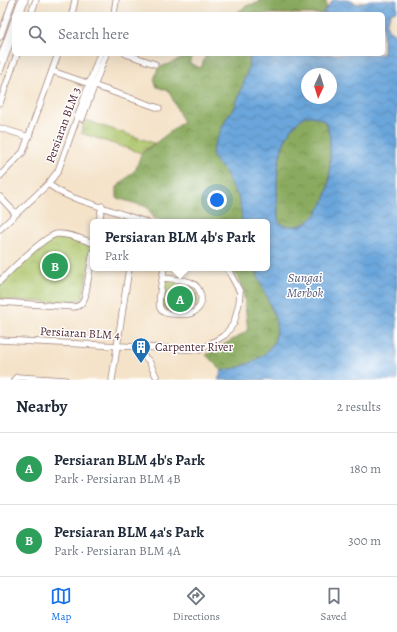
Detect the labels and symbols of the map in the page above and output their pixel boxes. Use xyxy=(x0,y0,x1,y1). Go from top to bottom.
north arrow xyxy=(301,68,337,104)
street label: Persiaran BLM 3 xyxy=(42,85,84,165)
your location xyxy=(207,190,227,210)
pin: B xyxy=(42,251,68,281)
water label: Sungai Merbok xyxy=(287,269,323,301)
pin: A xyxy=(167,284,193,314)
street label: Persiaran BLM 4 xyxy=(40,323,121,343)
building icon: Carpenter River xyxy=(130,336,152,364)
place label: Carpenter River xyxy=(155,339,233,355)

